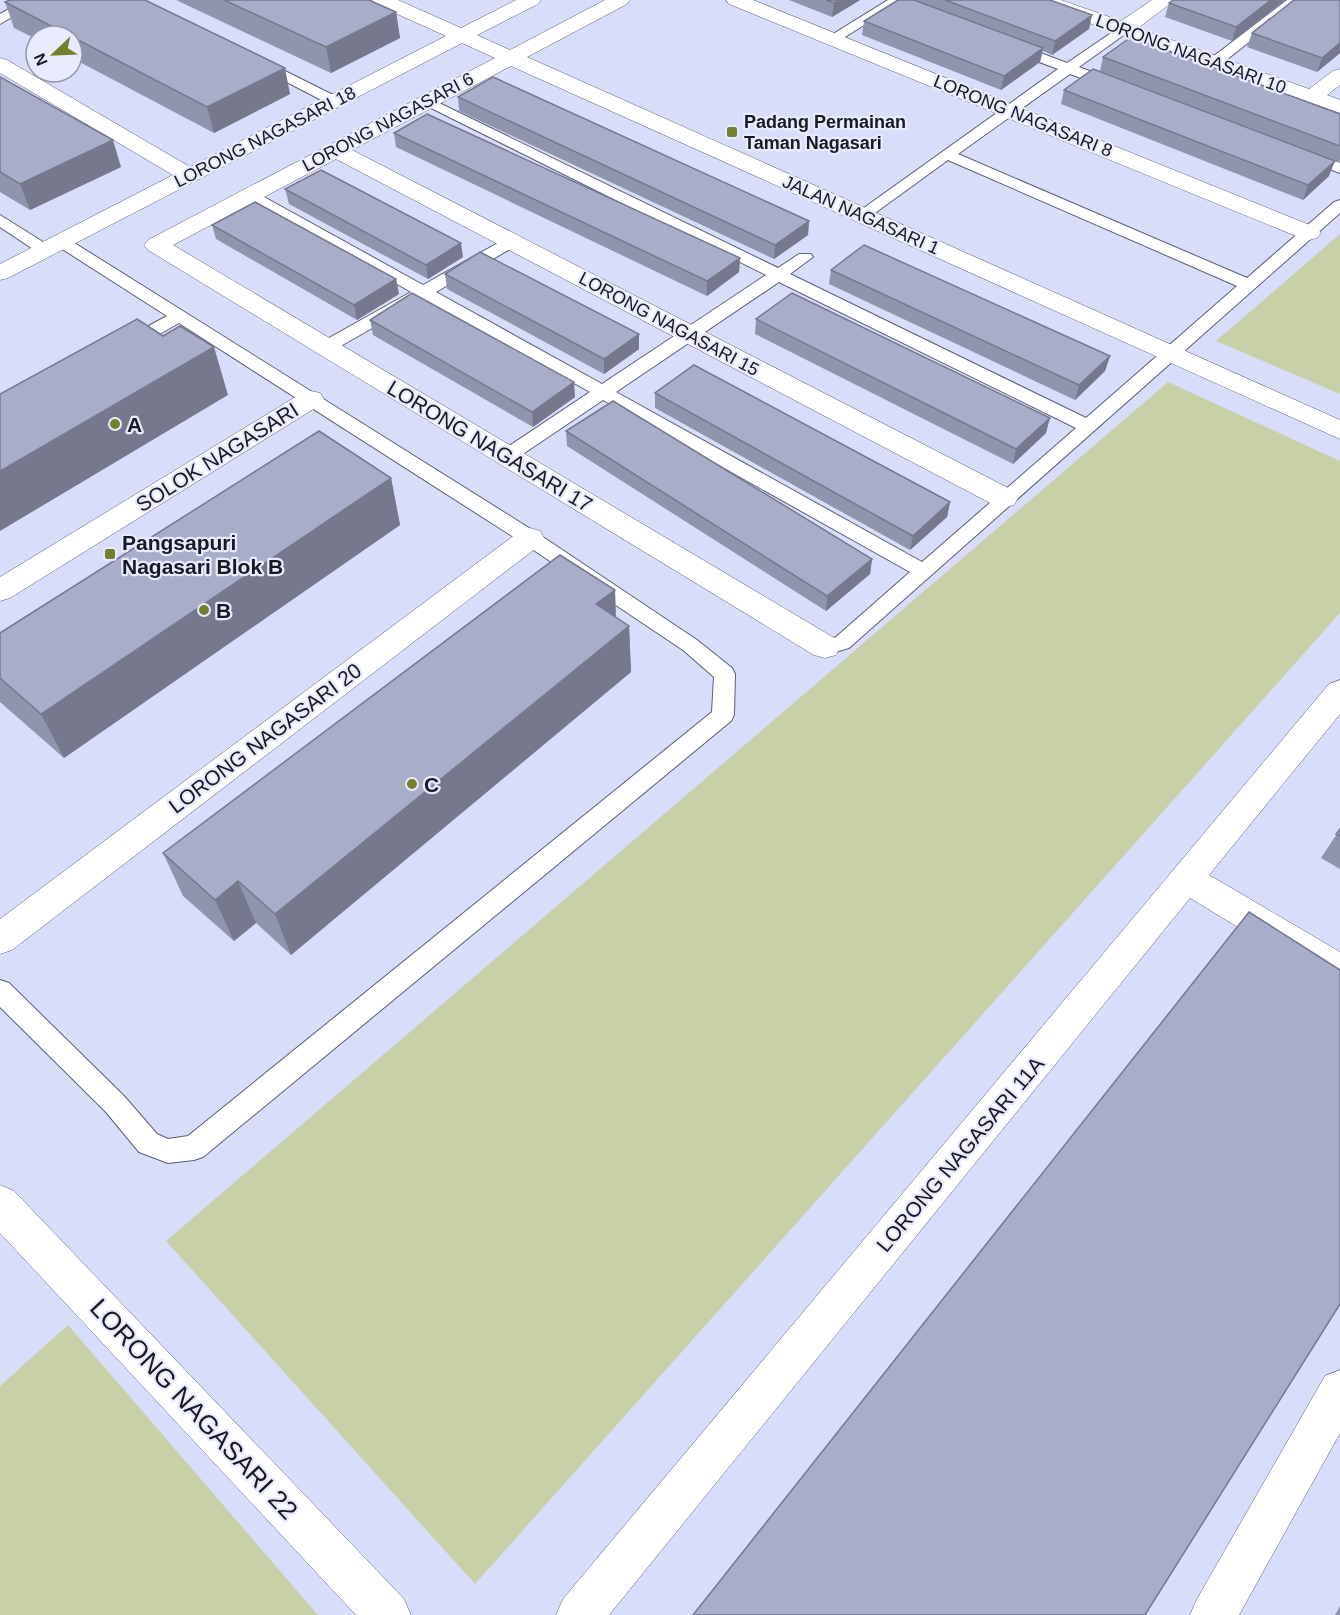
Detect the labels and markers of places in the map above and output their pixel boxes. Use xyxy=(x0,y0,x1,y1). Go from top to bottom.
place label: Padang Permainan Taman Nagasari xyxy=(744,112,906,153)
marker: Padang Permainan Taman Nagasari xyxy=(725,125,739,139)
place label: A xyxy=(127,413,142,436)
marker: A xyxy=(108,417,122,431)
place label: Pangsapuri Nagasari Blok B xyxy=(122,531,283,578)
marker: Pangsapuri Nagasari Blok B xyxy=(103,547,117,561)
place label: B xyxy=(216,599,231,622)
marker: B xyxy=(197,603,211,617)
place label: C xyxy=(424,773,439,796)
marker: C xyxy=(405,777,419,791)

